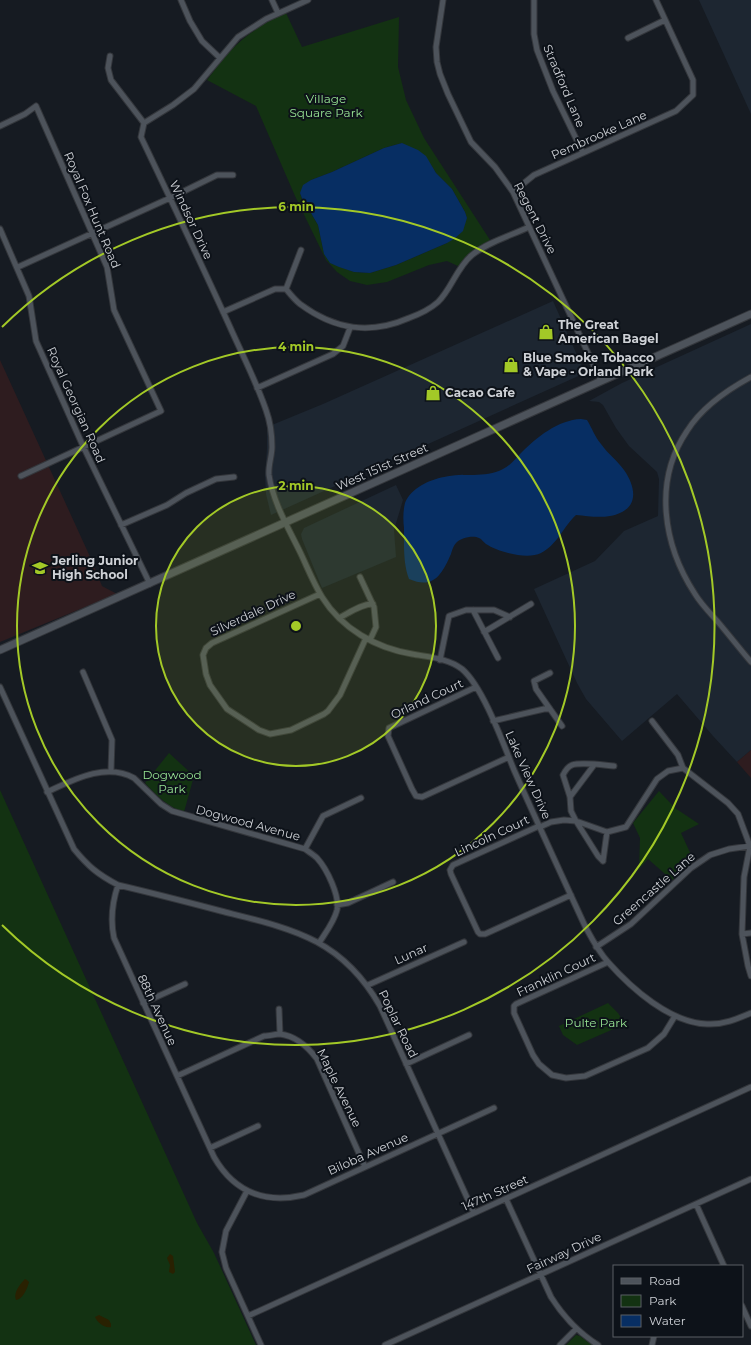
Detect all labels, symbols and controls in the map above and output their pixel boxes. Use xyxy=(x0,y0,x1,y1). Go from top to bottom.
street label: Stradford Lane xyxy=(540,42,589,130)
park label: Village Square Park xyxy=(289,91,363,120)
street label: Pembrooke Lane xyxy=(549,107,649,162)
street label: Royal Fox Hunt Road xyxy=(61,149,124,270)
street label: Windsor Drive xyxy=(167,178,216,262)
street label: Regent Drive xyxy=(511,179,560,256)
text: 6 min xyxy=(278,199,314,214)
place label: The Great American Bagel xyxy=(557,317,659,346)
shop icon: The Great American Bagel xyxy=(537,323,555,341)
text: 4 min xyxy=(278,339,314,354)
street label: Royal Georgian Road xyxy=(44,344,109,465)
place label: Blue Smoke Tobacco & Vape - Orland Park xyxy=(523,350,654,379)
shop icon: Blue Smoke Tobacco & Vape - Orland Park xyxy=(502,356,520,374)
shop icon: Cacao Cafe xyxy=(424,384,442,402)
place label: Cacao Cafe xyxy=(445,385,516,400)
street label: West 151st Street xyxy=(333,439,430,494)
text: 2 min xyxy=(279,478,313,493)
place label: Jerling Junior High School xyxy=(51,553,138,582)
school or university icon: Jerling Junior High School xyxy=(31,559,49,577)
street label: Silverdale Drive xyxy=(208,586,298,639)
centre of rings xyxy=(289,619,303,633)
street label: Orland Court xyxy=(388,675,465,722)
street label: Lake View Drive xyxy=(502,728,555,821)
park label: Dogwood Park xyxy=(142,767,202,796)
street label: Dogwood Avenue xyxy=(194,801,302,844)
street label: Lincoln Court xyxy=(452,812,532,859)
street label: Greencastle Lane xyxy=(609,849,698,928)
street label: Lunar xyxy=(392,939,430,968)
street label: Franklin Court xyxy=(514,950,598,999)
street label: 88th Avenue xyxy=(134,972,180,1048)
street label: Poplar Road xyxy=(376,987,421,1060)
park label: Pulte Park xyxy=(565,1015,628,1030)
street label: Maple Avenue xyxy=(314,1046,365,1130)
street label: Biloba Avenue xyxy=(325,1129,410,1178)
street label: 147th Street xyxy=(459,1171,530,1214)
street label: Fairway Drive xyxy=(524,1229,604,1276)
legend xyxy=(613,1265,743,1337)
text: Road xyxy=(649,1273,680,1288)
text: Park xyxy=(649,1293,677,1308)
text: Water xyxy=(649,1313,686,1328)

